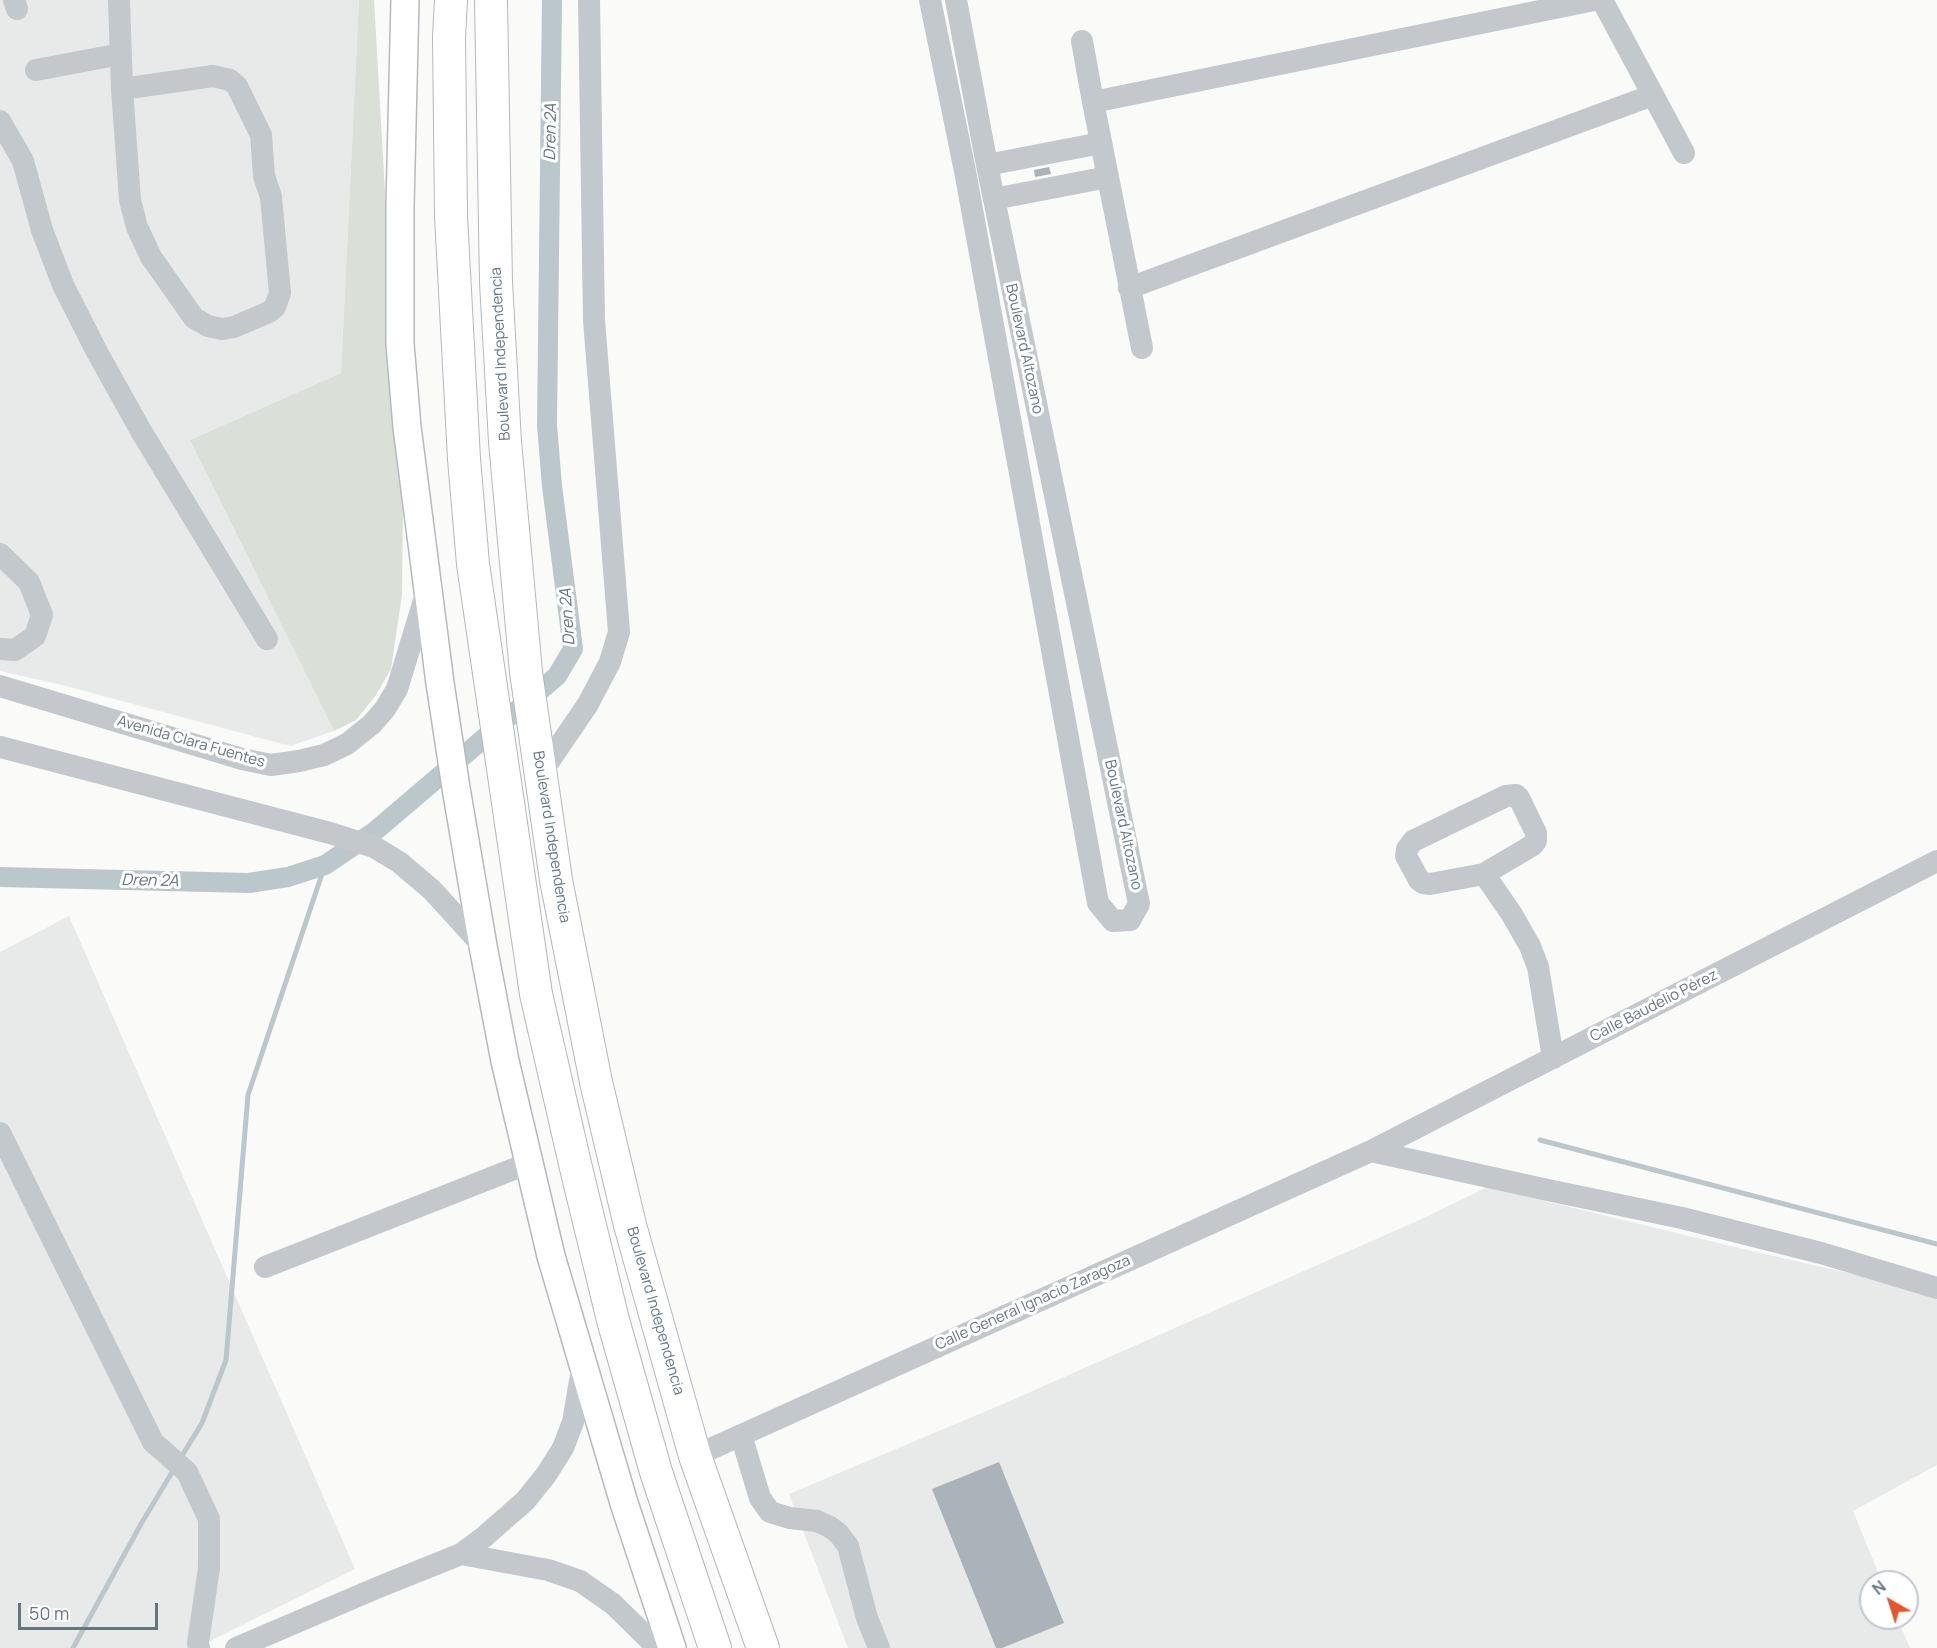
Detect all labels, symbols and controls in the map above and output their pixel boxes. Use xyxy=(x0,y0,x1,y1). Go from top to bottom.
water label: Dren 2A xyxy=(541,103,561,161)
street label: Boulevard Independencia xyxy=(487,267,515,441)
street label: Boulevard Altozano xyxy=(1001,282,1047,416)
water label: Dren 2A xyxy=(556,588,580,646)
street label: Avenida Clara Fuentes xyxy=(115,712,267,772)
street label: Boulevard Independencia xyxy=(529,750,573,924)
street label: Boulevard Altozano xyxy=(1100,758,1146,892)
water label: Dren 2A xyxy=(121,871,179,891)
street label: Calle Baudelio Pérez xyxy=(1587,966,1721,1046)
street label: Boulevard Independencia xyxy=(622,1225,688,1397)
street label: Calle General Ignacio Zaragoza xyxy=(933,1252,1133,1354)
north arrow xyxy=(1859,1570,1919,1630)
text: N xyxy=(1868,1575,1890,1600)
scale bar xyxy=(21,1591,160,1629)
text: 50 m xyxy=(29,1601,69,1625)

